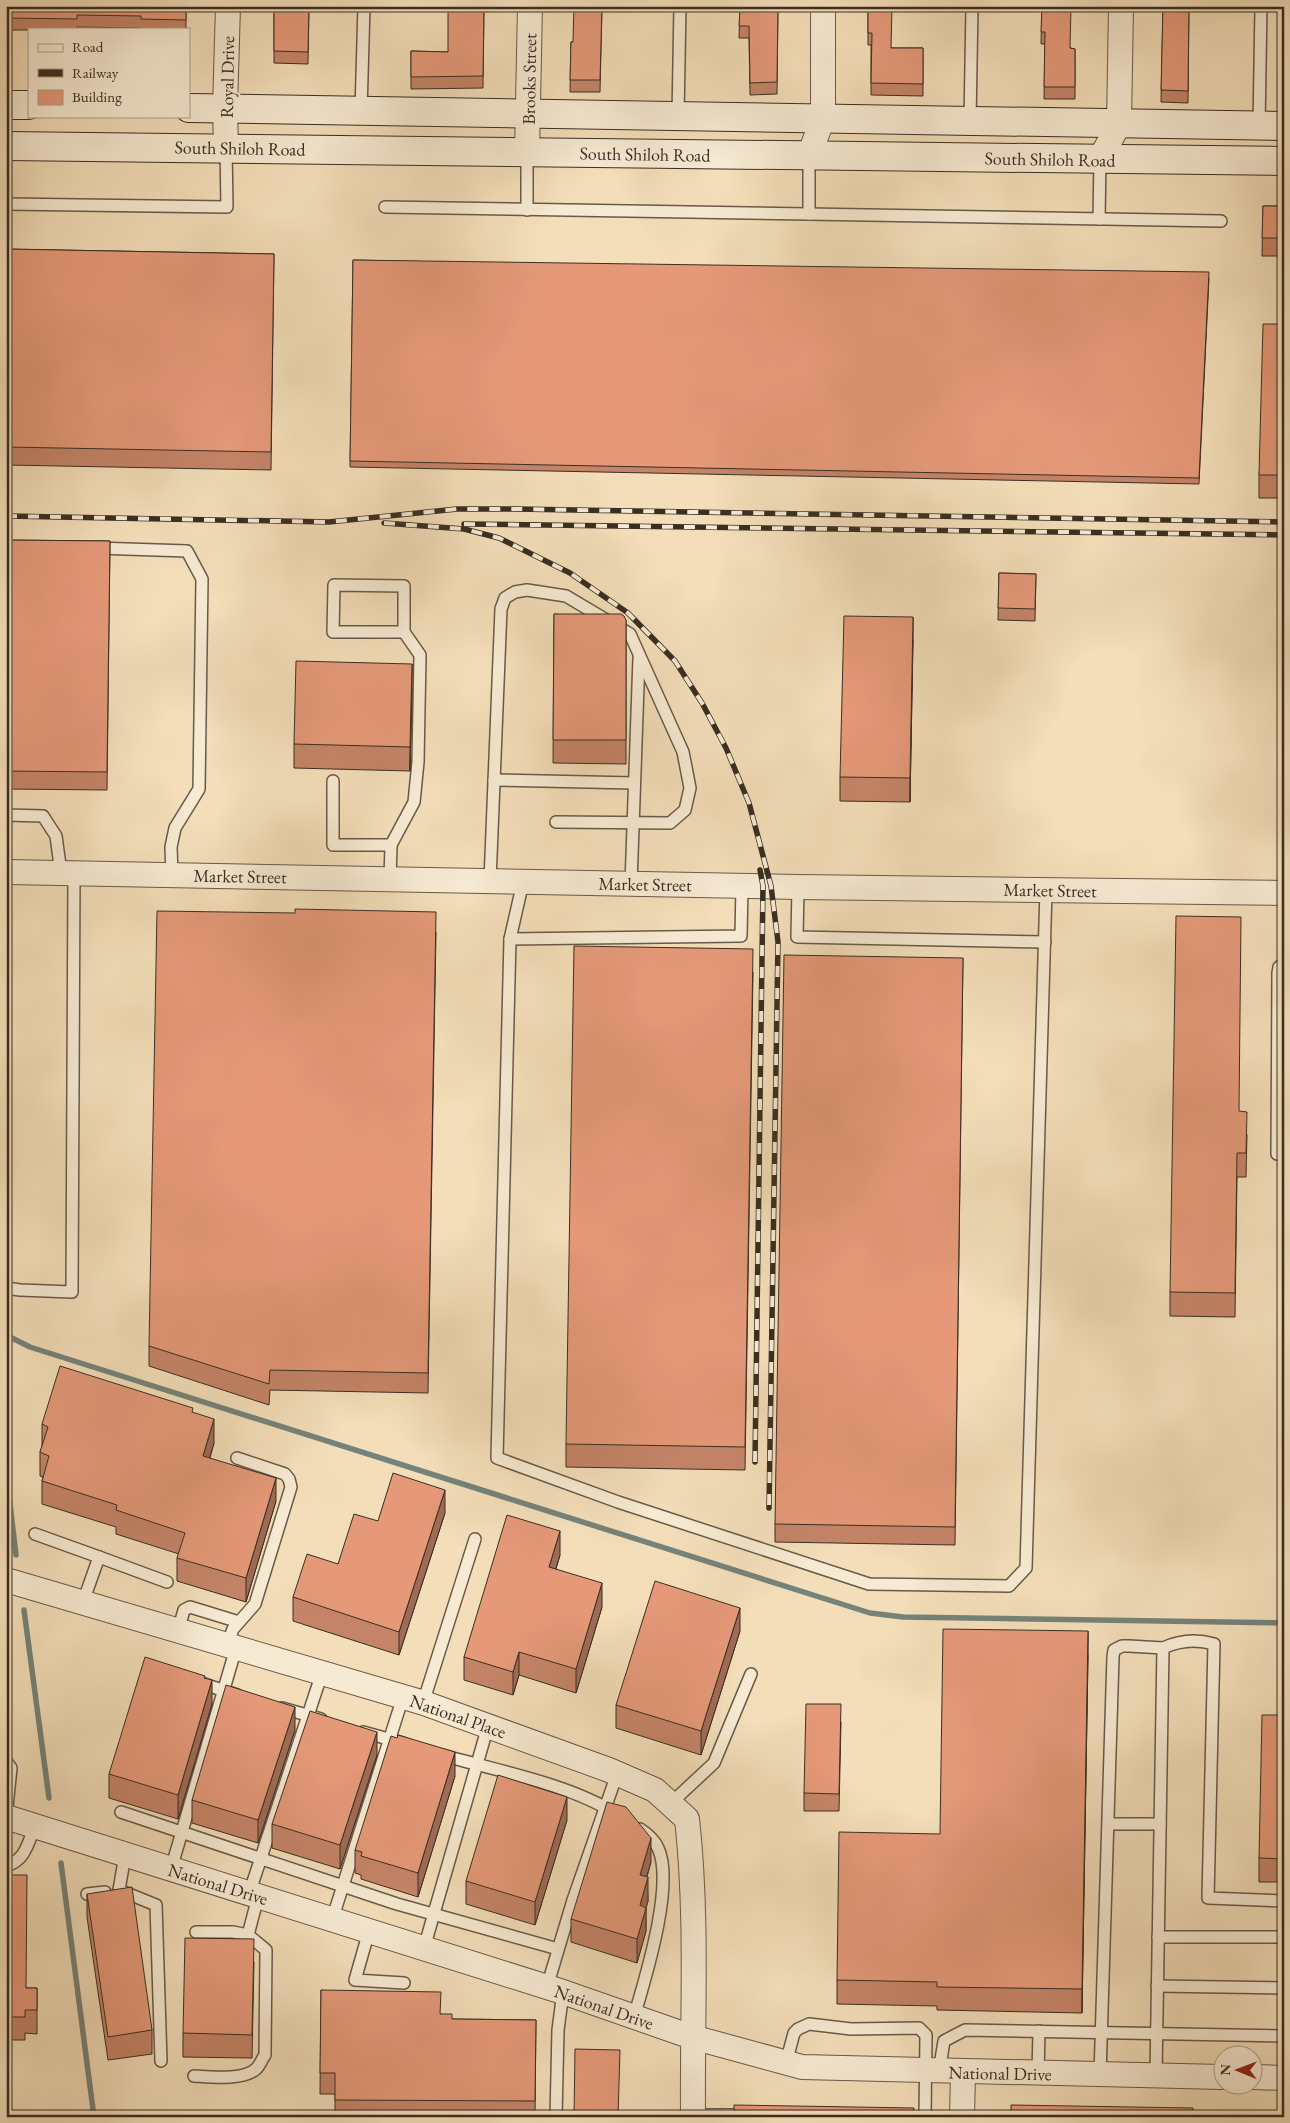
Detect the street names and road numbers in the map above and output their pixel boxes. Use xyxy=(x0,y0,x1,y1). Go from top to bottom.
street label: Brooks Street xyxy=(517,33,541,125)
street label: Royal Drive xyxy=(215,36,239,118)
street label: South Shiloh Road xyxy=(174,135,307,161)
street label: South Shiloh Road xyxy=(579,141,712,167)
street label: South Shiloh Road xyxy=(984,146,1117,172)
street label: Market Street xyxy=(193,864,287,888)
street label: Market Street xyxy=(598,872,692,896)
street label: Market Street xyxy=(1003,878,1097,902)
street label: National Place xyxy=(407,1689,509,1743)
street label: National Drive xyxy=(165,1858,271,1910)
street label: National Drive xyxy=(551,1979,657,2035)
street label: National Drive xyxy=(948,2061,1052,2085)

